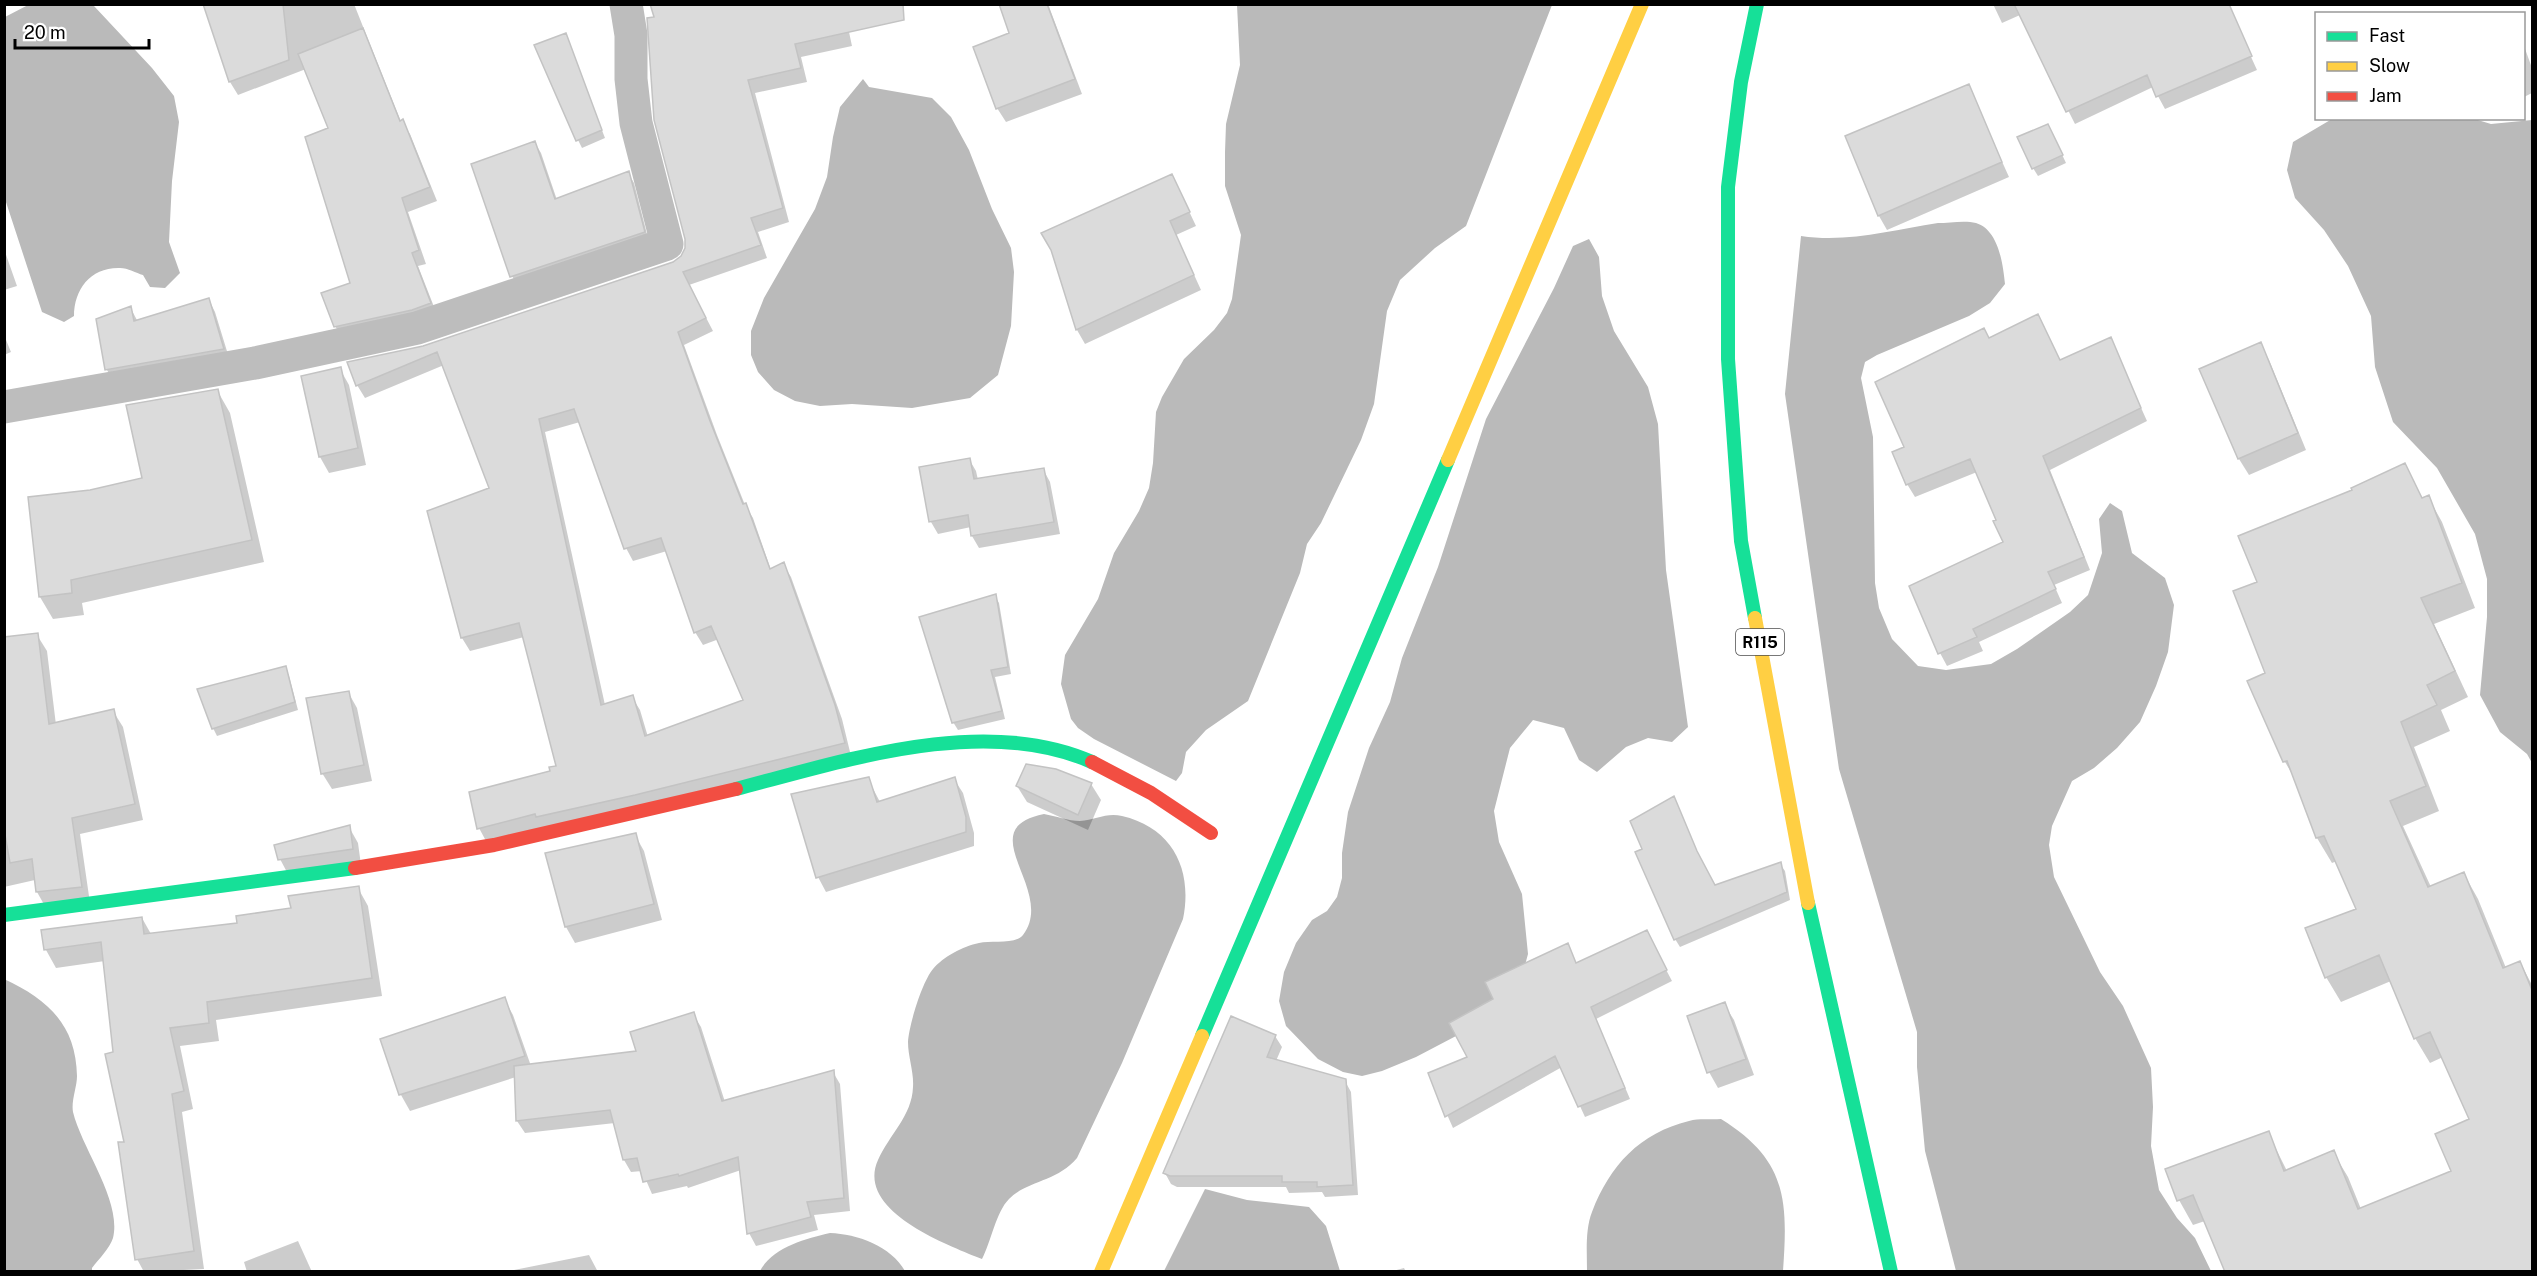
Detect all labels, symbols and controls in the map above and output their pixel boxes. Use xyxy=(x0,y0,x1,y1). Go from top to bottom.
scale bar xyxy=(15,12,148,50)
legend xyxy=(2315,12,2525,120)
text: 20 m xyxy=(24,22,66,43)
text: Fast xyxy=(2369,25,2405,46)
text: Slow xyxy=(2369,55,2410,76)
text: Jam xyxy=(2369,85,2402,106)
road number: R115 xyxy=(1736,629,1784,655)

